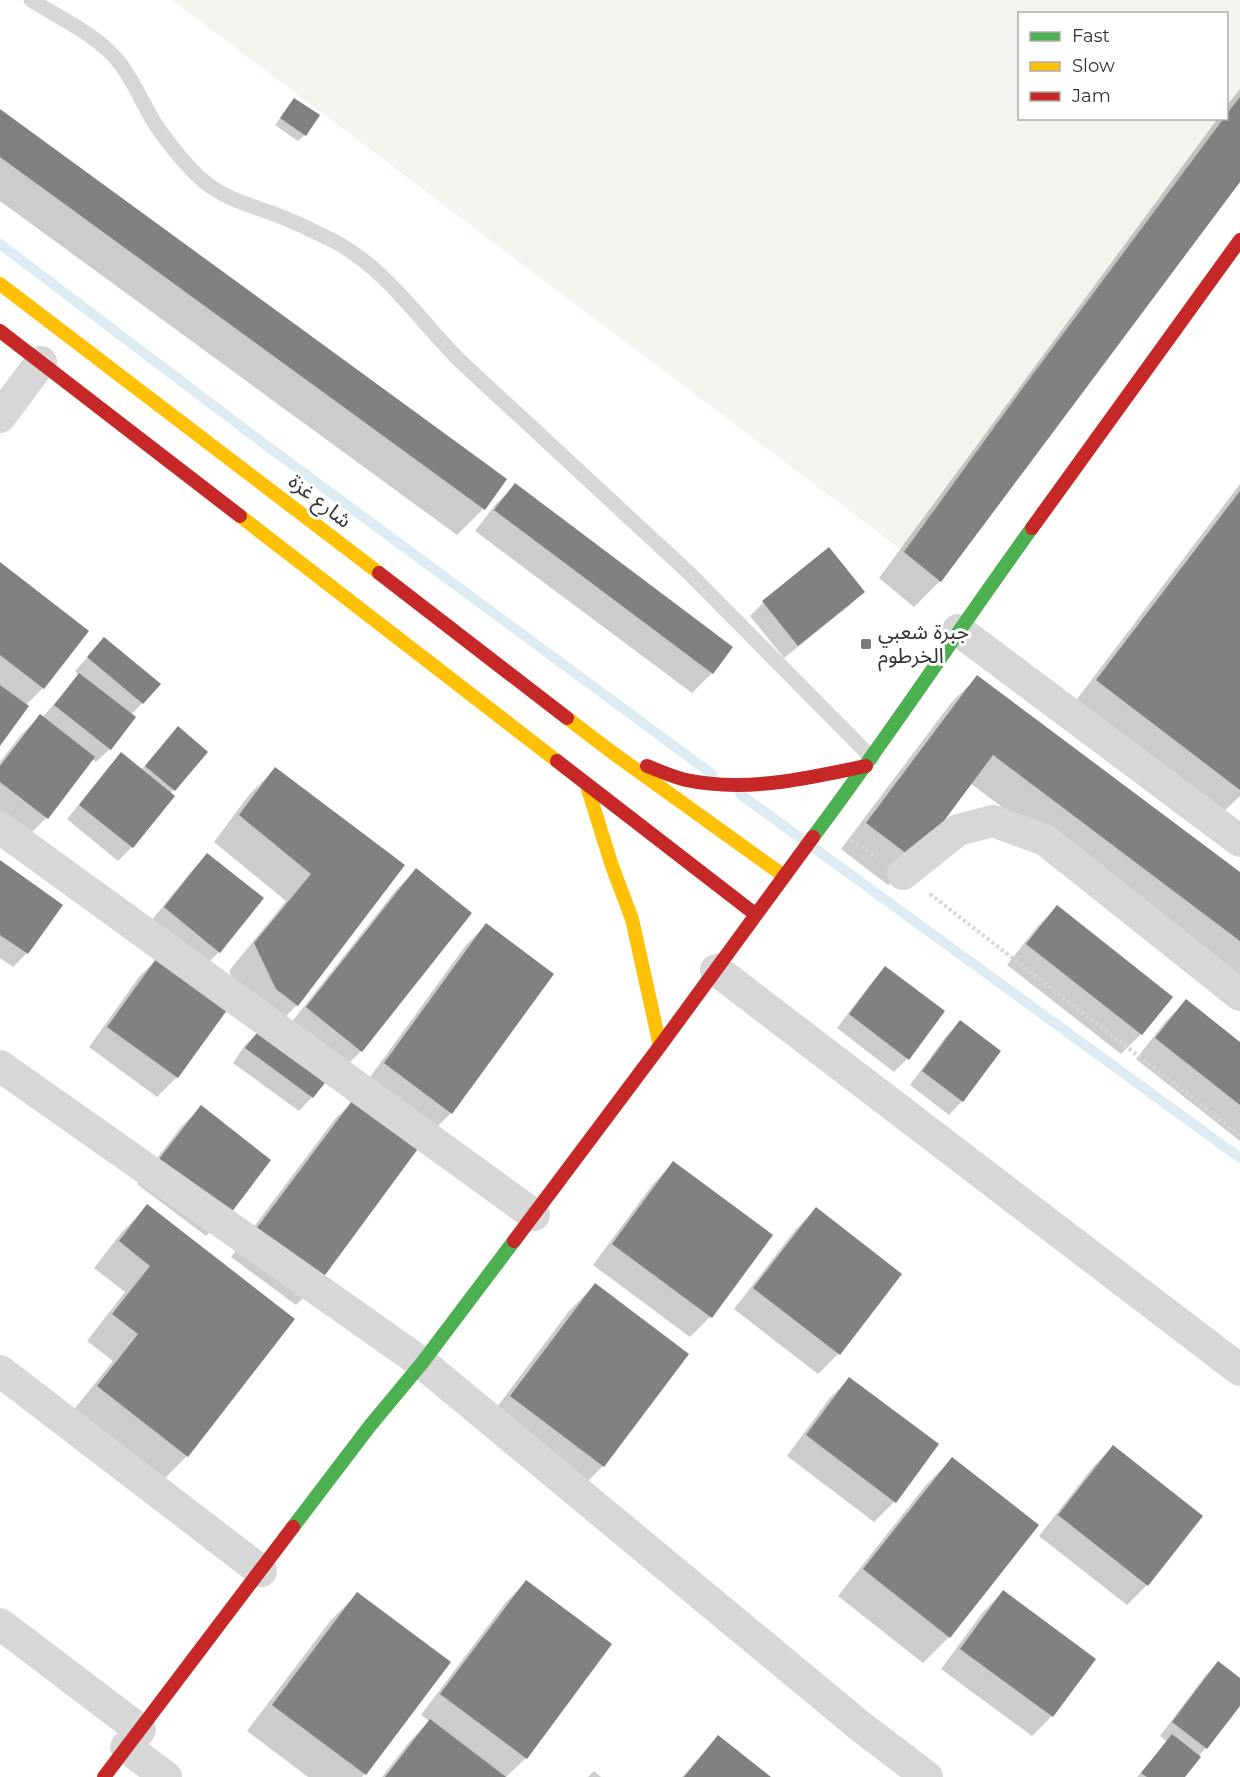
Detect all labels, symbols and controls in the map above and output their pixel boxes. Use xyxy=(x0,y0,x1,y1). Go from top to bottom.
legend xyxy=(1018,12,1228,120)
text: Fast xyxy=(1072,25,1110,47)
text: Slow xyxy=(1072,55,1115,77)
text: Jam xyxy=(1071,85,1111,107)
street label: شارع غزة xyxy=(282,468,357,535)
place label: جبرة شعبي الخرطوم xyxy=(878,619,969,672)
marker: جبرة شعبي الخرطوم xyxy=(859,637,873,651)

